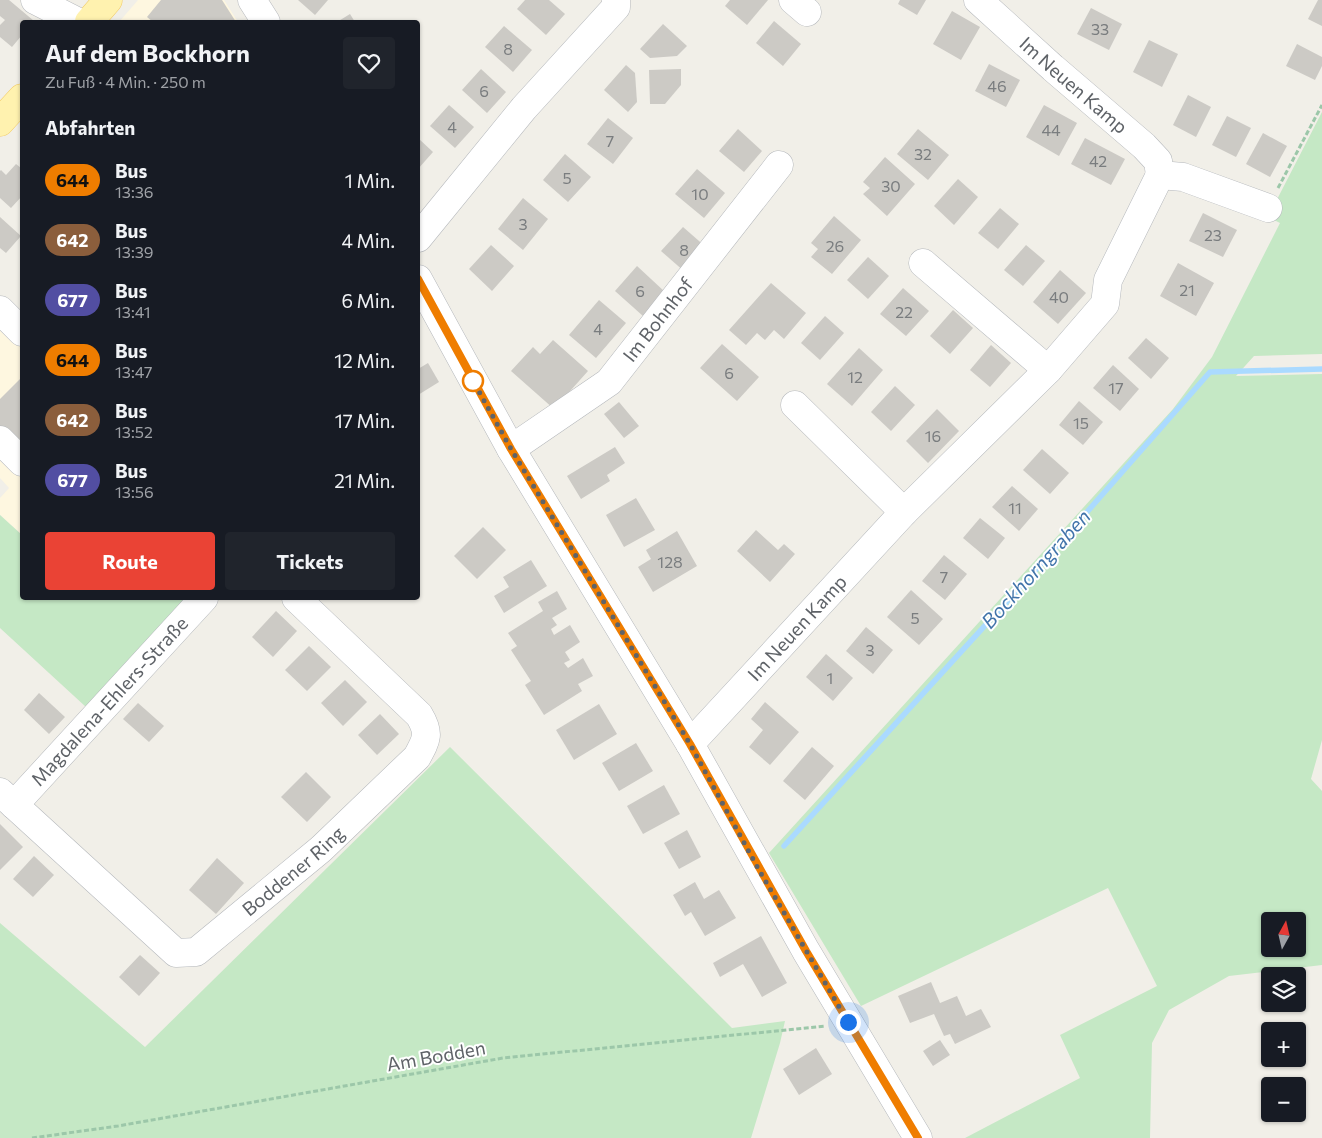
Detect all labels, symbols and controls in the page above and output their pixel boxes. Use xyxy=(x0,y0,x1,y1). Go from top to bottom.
house number: 33 xyxy=(1091,19,1109,38)
street label: Im Neuen Kamp xyxy=(1015,32,1133,138)
button: heart xyxy=(343,37,395,89)
text: Auf dem Bockhorn xyxy=(45,38,250,67)
house number: 8 xyxy=(503,39,513,58)
text: Zu Fuß · 4 Min. · 250 m xyxy=(45,72,206,91)
house number: 46 xyxy=(987,76,1007,95)
house number: 6 xyxy=(479,81,489,100)
text: Abfahrten xyxy=(45,116,135,139)
house number: 4 xyxy=(447,117,457,136)
house number: 44 xyxy=(1041,120,1061,139)
house number: 7 xyxy=(606,131,614,150)
house number: 32 xyxy=(914,144,932,163)
house number: 42 xyxy=(1089,151,1107,170)
text: Bus xyxy=(115,159,147,182)
house number: 5 xyxy=(562,168,572,187)
text: 644 xyxy=(56,169,89,191)
text: 1 Min. xyxy=(345,169,395,192)
house number: 30 xyxy=(881,176,901,195)
text: 13:36 xyxy=(115,182,154,201)
house number: 10 xyxy=(691,184,709,203)
house number: 3 xyxy=(518,214,528,233)
text: Bus xyxy=(115,219,147,242)
house number: 23 xyxy=(1204,225,1222,244)
text: 642 xyxy=(56,229,89,251)
text: 4 Min. xyxy=(342,229,395,252)
house number: 26 xyxy=(826,236,844,255)
house number: 8 xyxy=(679,240,689,259)
text: 13:39 xyxy=(115,242,154,261)
street label: Im Bohnhof xyxy=(617,272,698,366)
text: Bus xyxy=(115,279,147,302)
house number: 21 xyxy=(1179,280,1195,299)
house number: 6 xyxy=(635,281,645,300)
house number: 40 xyxy=(1049,287,1069,306)
text: 677 xyxy=(57,289,88,311)
text: 6 Min. xyxy=(341,289,395,312)
text: 13:41 xyxy=(115,302,151,321)
house number: 22 xyxy=(895,302,913,321)
house number: 4 xyxy=(593,319,603,338)
text: Bus xyxy=(115,339,147,362)
text: 644 xyxy=(56,349,89,371)
text: 12 Min. xyxy=(334,349,395,372)
text: 13:47 xyxy=(115,362,152,381)
house number: 6 xyxy=(724,363,734,382)
house number: 12 xyxy=(847,367,863,386)
unlabelled marker xyxy=(462,370,484,392)
house number: 17 xyxy=(1108,378,1124,397)
text: Bus xyxy=(115,399,147,422)
text: 642 xyxy=(56,409,89,431)
text: 17 Min. xyxy=(335,409,395,432)
house number: 15 xyxy=(1073,413,1089,432)
text: 13:52 xyxy=(115,422,153,441)
house number: 16 xyxy=(925,426,941,445)
text: Bus xyxy=(115,459,147,482)
text: 677 xyxy=(57,469,88,491)
text: 21 Min. xyxy=(334,469,395,492)
text: 13:56 xyxy=(115,482,154,501)
house number: 11 xyxy=(1008,498,1022,517)
water label: Bockhorngraben xyxy=(976,504,1095,633)
button: Route xyxy=(45,532,215,590)
button: Tickets xyxy=(225,532,395,590)
house number: 128 xyxy=(657,552,683,571)
house number: 7 xyxy=(940,567,948,586)
street label: Im Neuen Kamp xyxy=(742,570,851,685)
house number: 5 xyxy=(910,608,920,627)
street label: Magdalena-Ehlers-Straße xyxy=(26,611,192,790)
house number: 3 xyxy=(865,640,875,659)
house number: 1 xyxy=(827,668,833,687)
street label: Boddener Ring xyxy=(237,821,349,920)
north arrow xyxy=(1261,912,1306,958)
map controls xyxy=(1261,912,1306,1122)
button: layers xyxy=(1261,967,1306,1012)
your location xyxy=(836,1010,861,1035)
button: + xyxy=(1261,1022,1306,1067)
street label: Am Bodden xyxy=(385,1036,487,1075)
button: − xyxy=(1261,1077,1306,1122)

